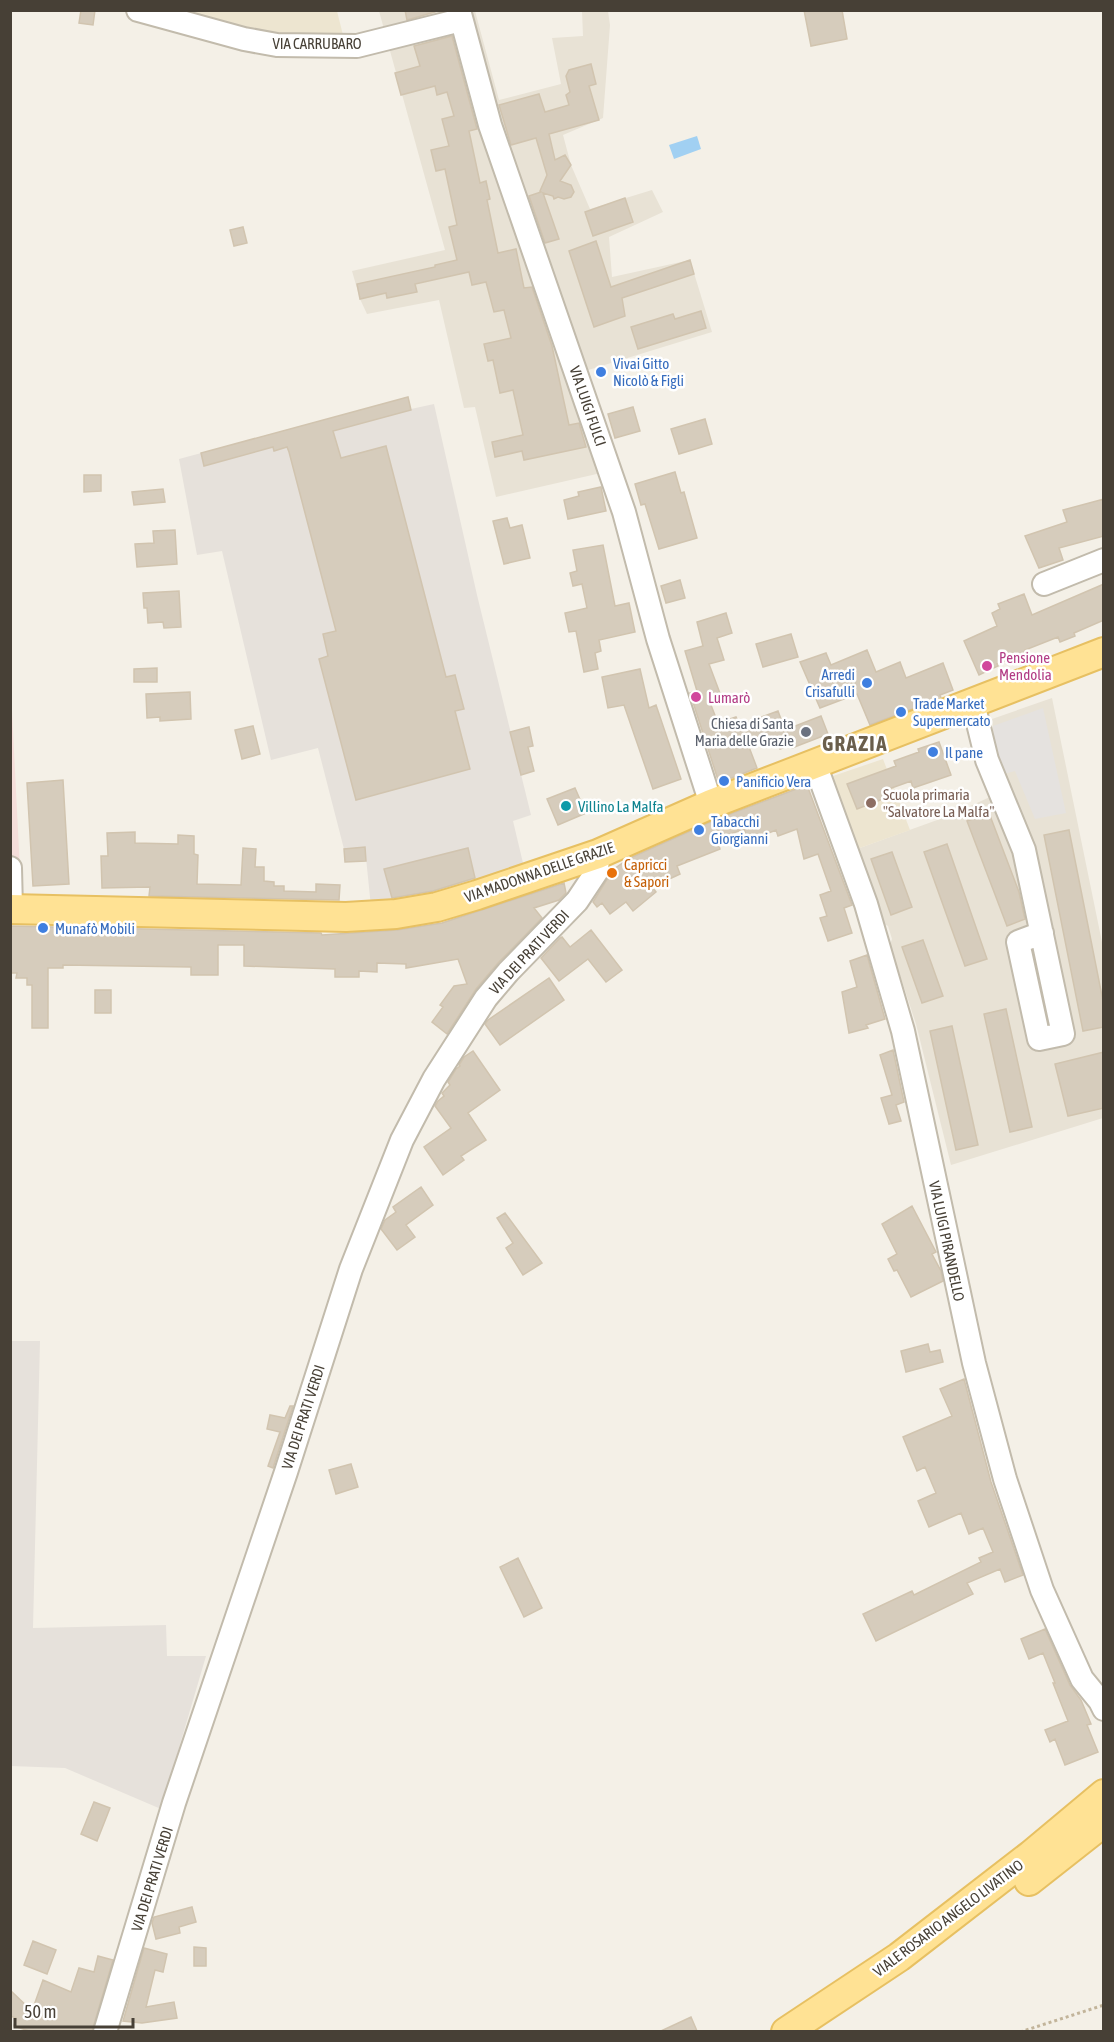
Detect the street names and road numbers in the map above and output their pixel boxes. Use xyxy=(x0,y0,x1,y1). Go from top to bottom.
street label: VIA CARRUBARO xyxy=(272,35,362,52)
street label: VIA LUIGI FULCI xyxy=(566,364,610,448)
street label: VIA MADONNA DELLE GRAZIE xyxy=(462,838,616,906)
street label: VIA DEI PRATI VERDI xyxy=(486,906,572,998)
street label: VIA LUIGI PIRANDELLO xyxy=(926,1179,968,1303)
street label: VIA DEI PRATI VERDI xyxy=(278,1363,328,1471)
street label: VIA DEI PRATI VERDI xyxy=(128,1825,176,1933)
street label: VIALE ROSARIO ANGELO LIVATINO xyxy=(870,1856,1026,1980)

